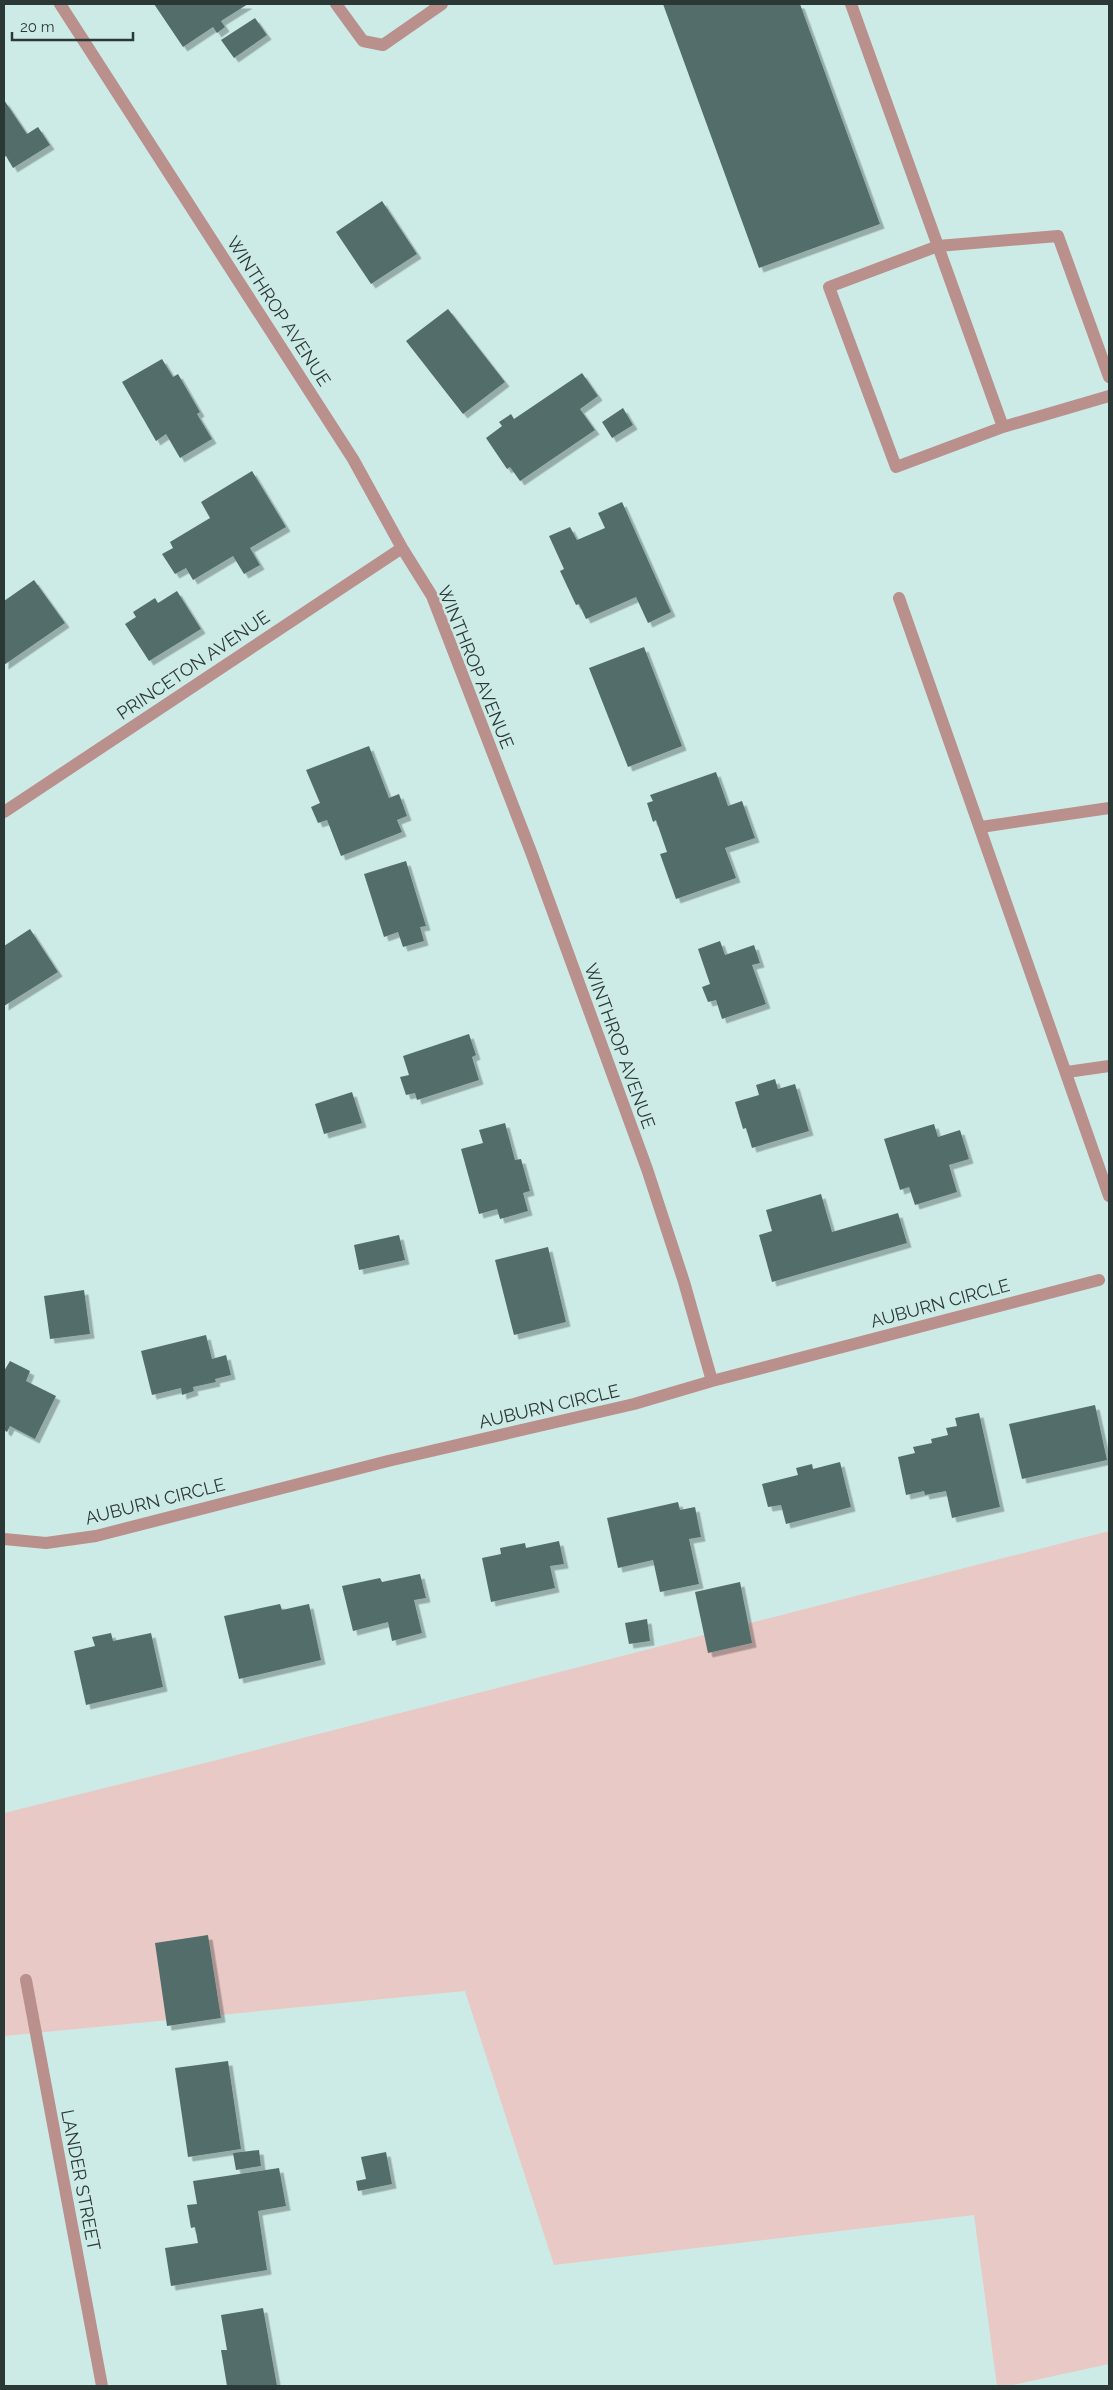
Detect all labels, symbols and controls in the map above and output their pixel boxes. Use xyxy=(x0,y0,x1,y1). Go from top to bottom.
scale bar xyxy=(12,10,134,42)
text: 20 m xyxy=(20,18,55,36)
street label: WINTHROP AVENUE xyxy=(223,232,335,390)
street label: WINTHROP AVENUE xyxy=(434,582,518,752)
street label: PRINCETON AVENUE xyxy=(113,606,273,724)
street label: WINTHROP AVENUE xyxy=(580,961,660,1131)
street label: AUBURN CIRCLE xyxy=(868,1274,1012,1332)
street label: AUBURN CIRCLE xyxy=(477,1380,621,1432)
street label: AUBURN CIRCLE xyxy=(83,1473,227,1529)
street label: LANDER STREET xyxy=(57,2108,105,2252)

